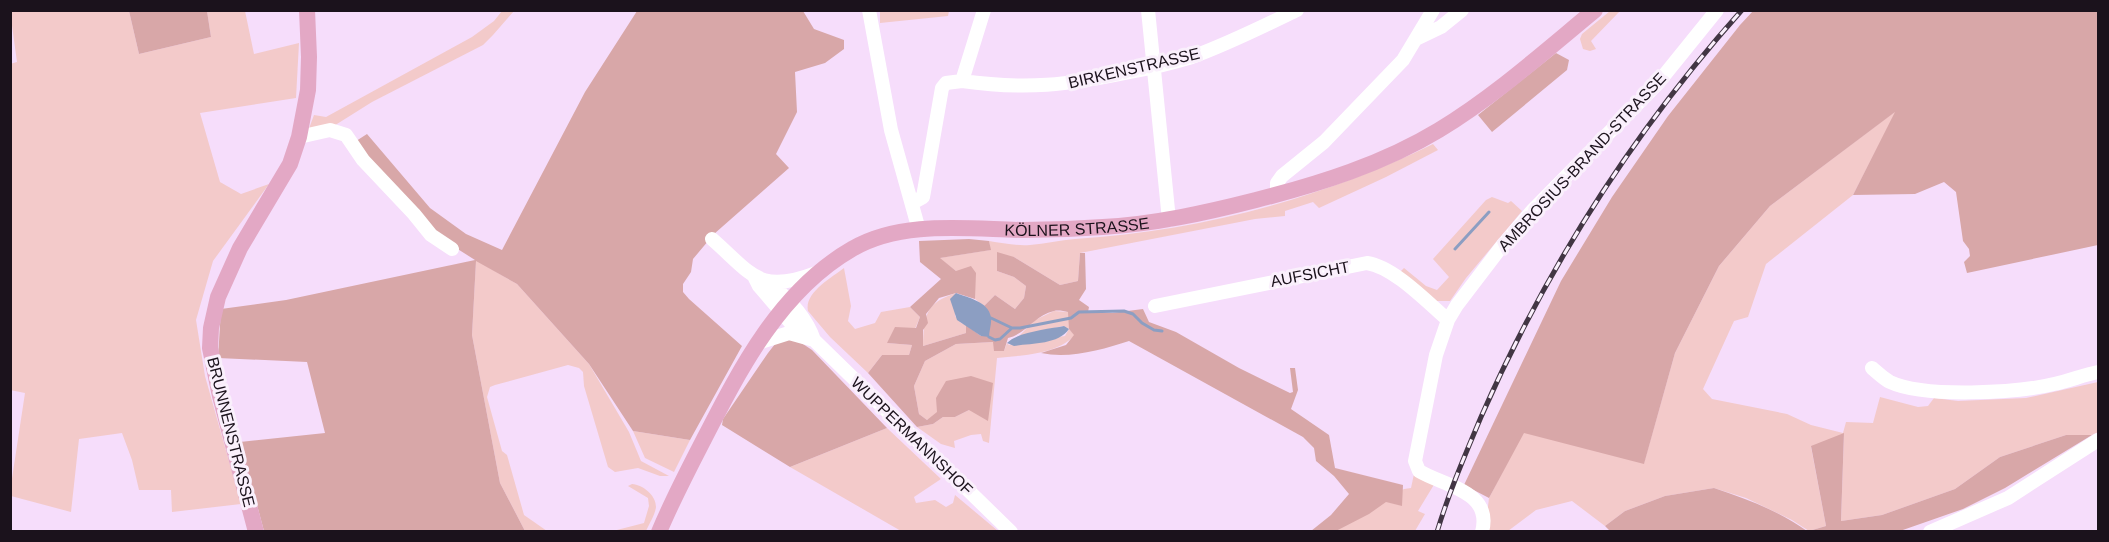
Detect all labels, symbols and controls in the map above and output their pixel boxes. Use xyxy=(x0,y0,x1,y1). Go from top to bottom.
street label: BIRKENSTRASSE xyxy=(1067,45,1201,91)
street label: AMBROSIUS-BRAND-STRASSE xyxy=(1495,69,1669,255)
street label: KÖLNER STRASSE xyxy=(1004,214,1150,239)
street label: AUFSICHT xyxy=(1269,258,1351,290)
street label: BRUNNENSTRASSE xyxy=(204,355,258,509)
street label: WUPPERMANNSHOF xyxy=(848,374,976,498)

